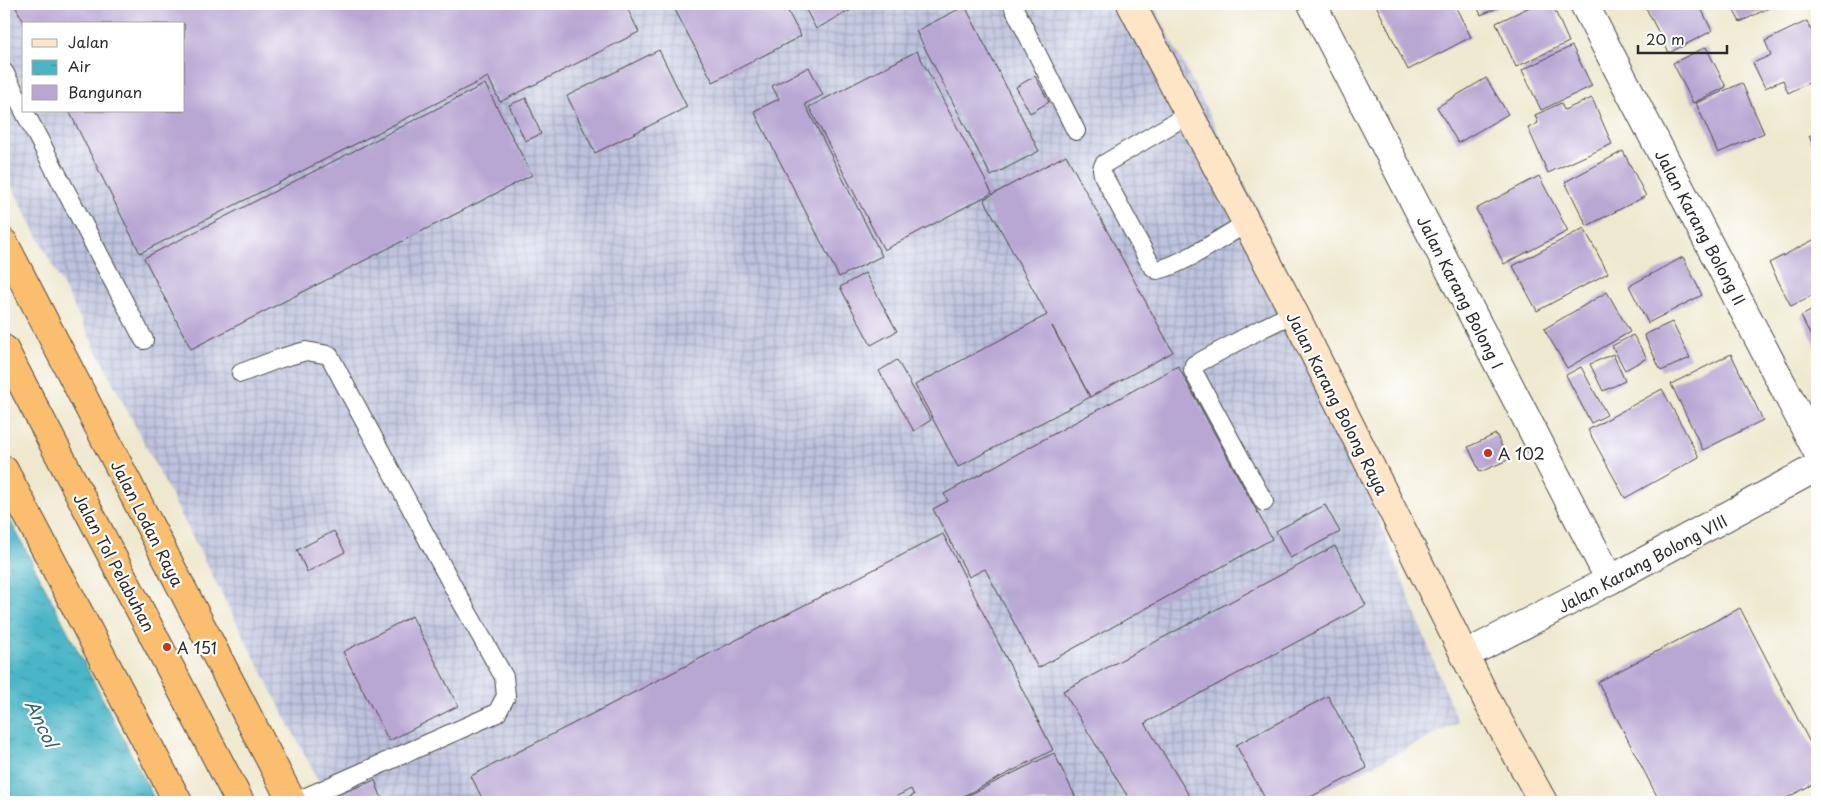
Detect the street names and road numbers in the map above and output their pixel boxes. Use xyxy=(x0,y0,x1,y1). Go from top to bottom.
street label: Jalan Karang Bolong II xyxy=(1650,145,1752,309)
street label: Jalan Karang Bolong I xyxy=(1412,211,1510,373)
street label: Jalan Karang Bolong Raya xyxy=(1281,307,1395,499)
street label: Jalan Lodan Raya xyxy=(106,456,190,590)
street label: Jalan Tol Pelabuhan xyxy=(68,488,162,636)
street label: Jalan Karang Bolong VIII xyxy=(1553,508,1731,618)

